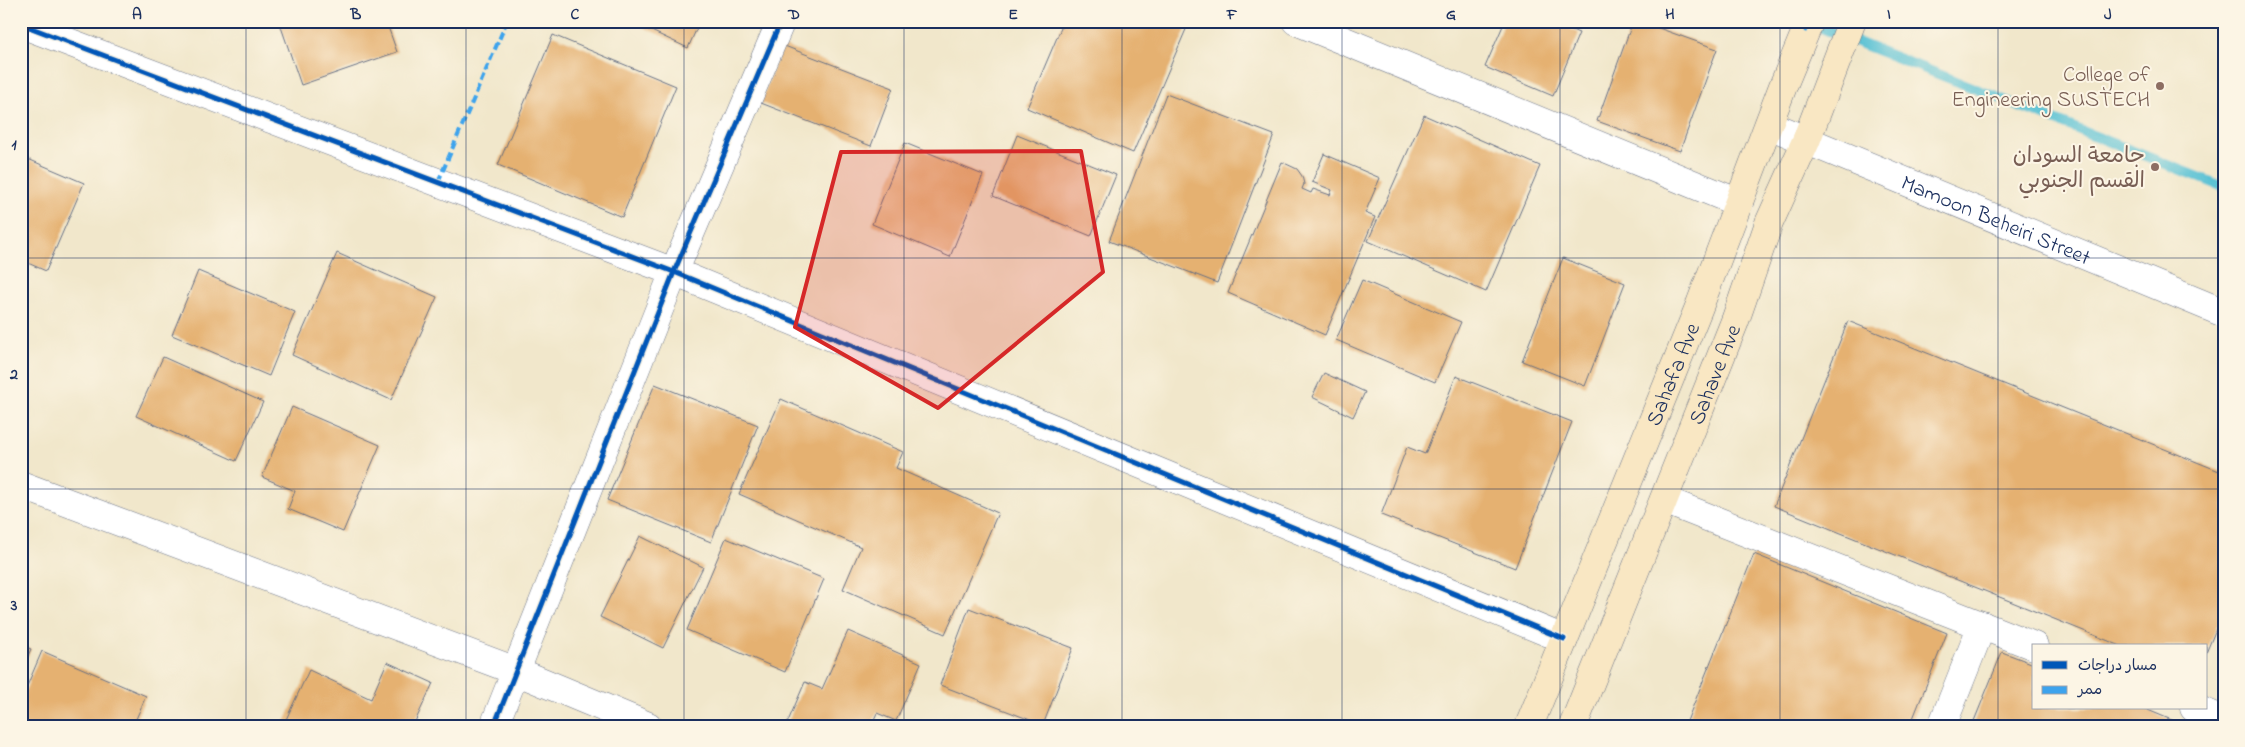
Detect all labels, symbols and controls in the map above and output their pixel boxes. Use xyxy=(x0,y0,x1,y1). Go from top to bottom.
text: A xyxy=(132,3,142,27)
text: B xyxy=(350,3,362,27)
text: C xyxy=(571,3,580,27)
text: D xyxy=(787,3,800,27)
text: E xyxy=(1008,3,1018,27)
text: F xyxy=(1226,3,1238,27)
text: G xyxy=(1446,3,1456,27)
text: H xyxy=(1665,3,1675,27)
text: I xyxy=(1887,3,1891,27)
text: J xyxy=(2104,3,2112,27)
place label: College of Engineering SUSTECH xyxy=(1951,60,2151,118)
marker: College of Engineering SUSTECH xyxy=(2154,80,2166,92)
text: 1 xyxy=(11,133,17,157)
place label: جامعة السودان القسم الجنوبي xyxy=(2013,141,2145,199)
marker: جامعة السودان القسم الجنوبي xyxy=(2149,161,2161,173)
street label: Mamoon Beheiri Street xyxy=(1896,168,2095,275)
street label: Sahafa Ave xyxy=(1639,319,1710,431)
street label: Sahave Ave xyxy=(1682,320,1751,430)
text: 2 xyxy=(9,363,18,387)
text: 3 xyxy=(10,594,18,618)
legend xyxy=(2032,644,2208,710)
text: مسار دراجات xyxy=(2078,655,2157,677)
text: ممر xyxy=(2076,679,2102,701)

